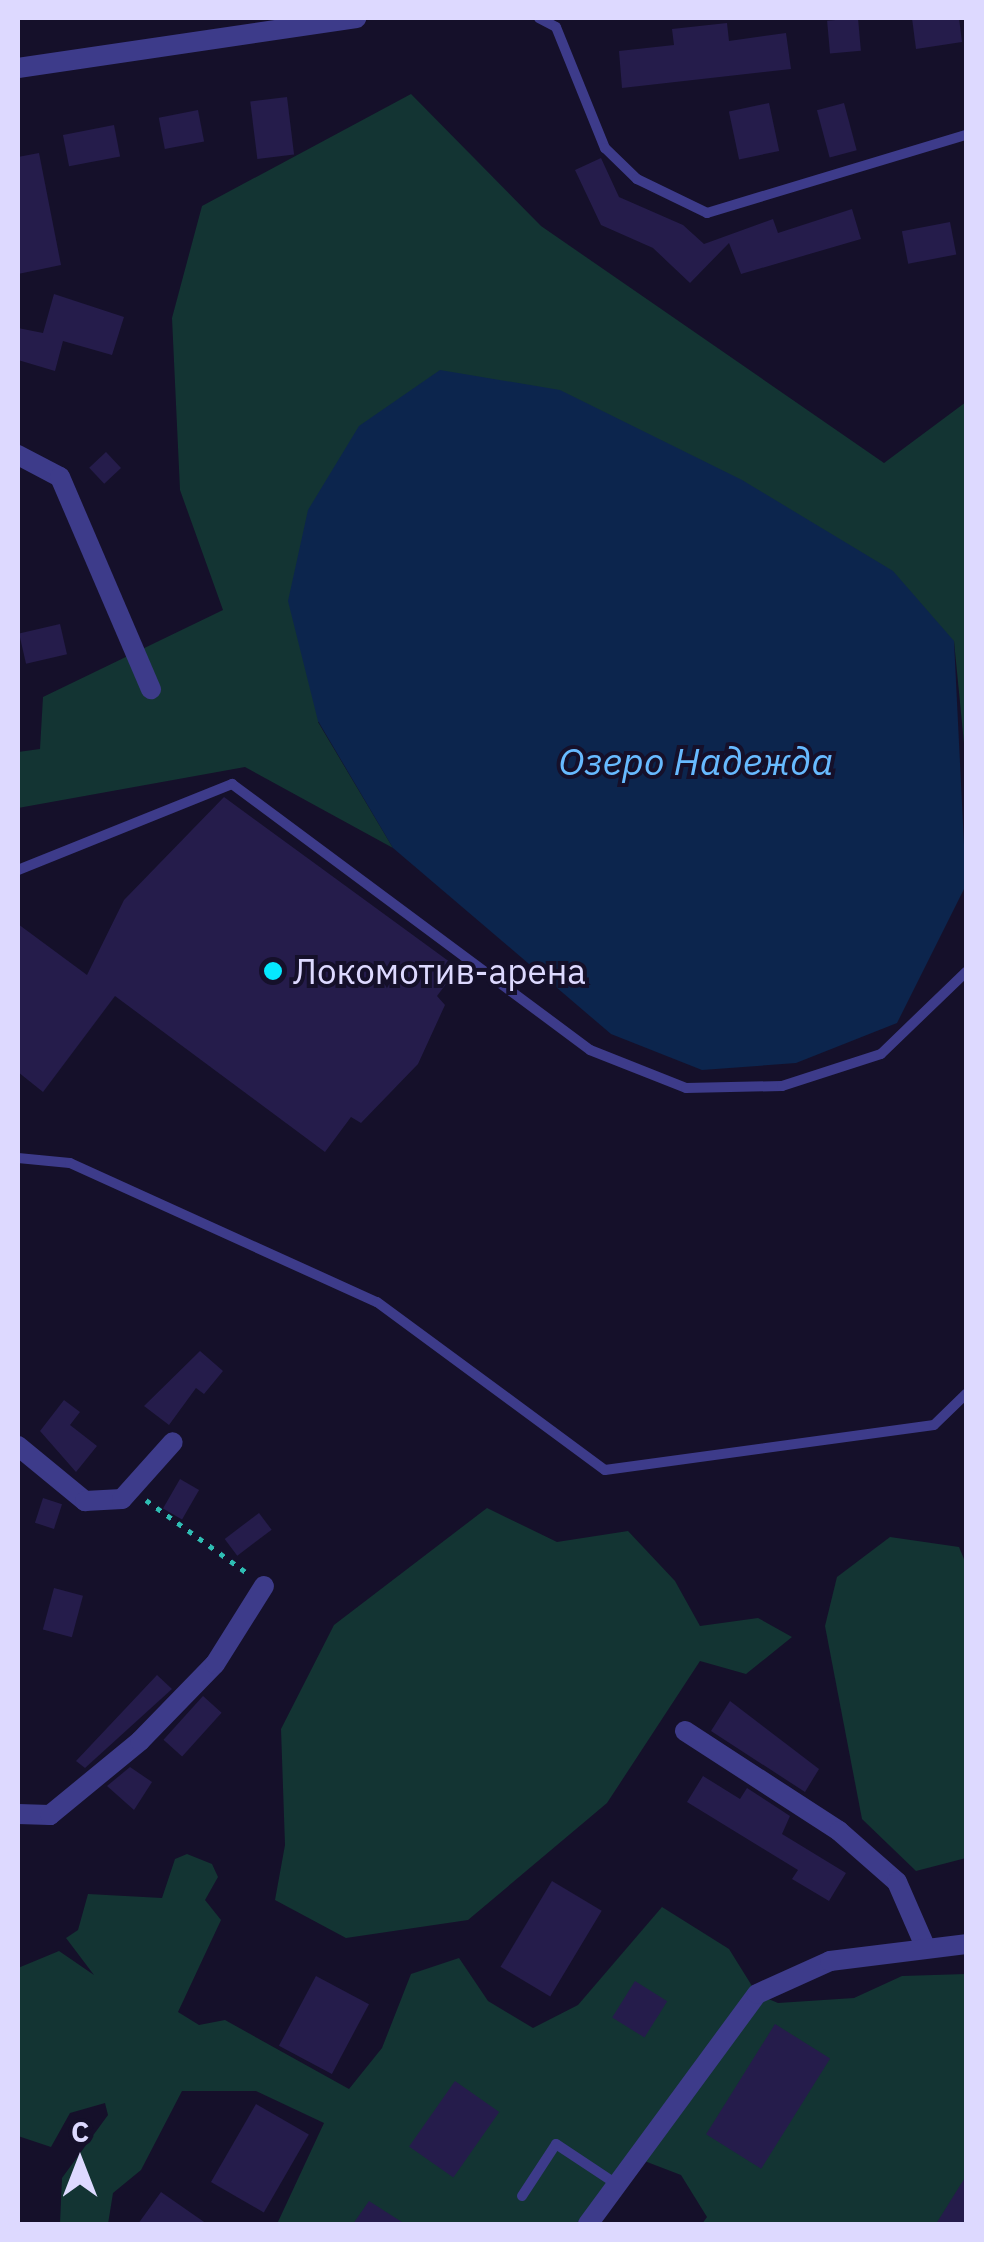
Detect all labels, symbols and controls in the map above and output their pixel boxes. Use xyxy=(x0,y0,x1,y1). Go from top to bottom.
water label: Озеро Надежда xyxy=(559,738,833,784)
place label: Локомотив-арена xyxy=(293,950,586,992)
marker: Локомотив-арена xyxy=(262,960,284,982)
north arrow xyxy=(30,2112,130,2212)
text: С xyxy=(71,2113,89,2150)

